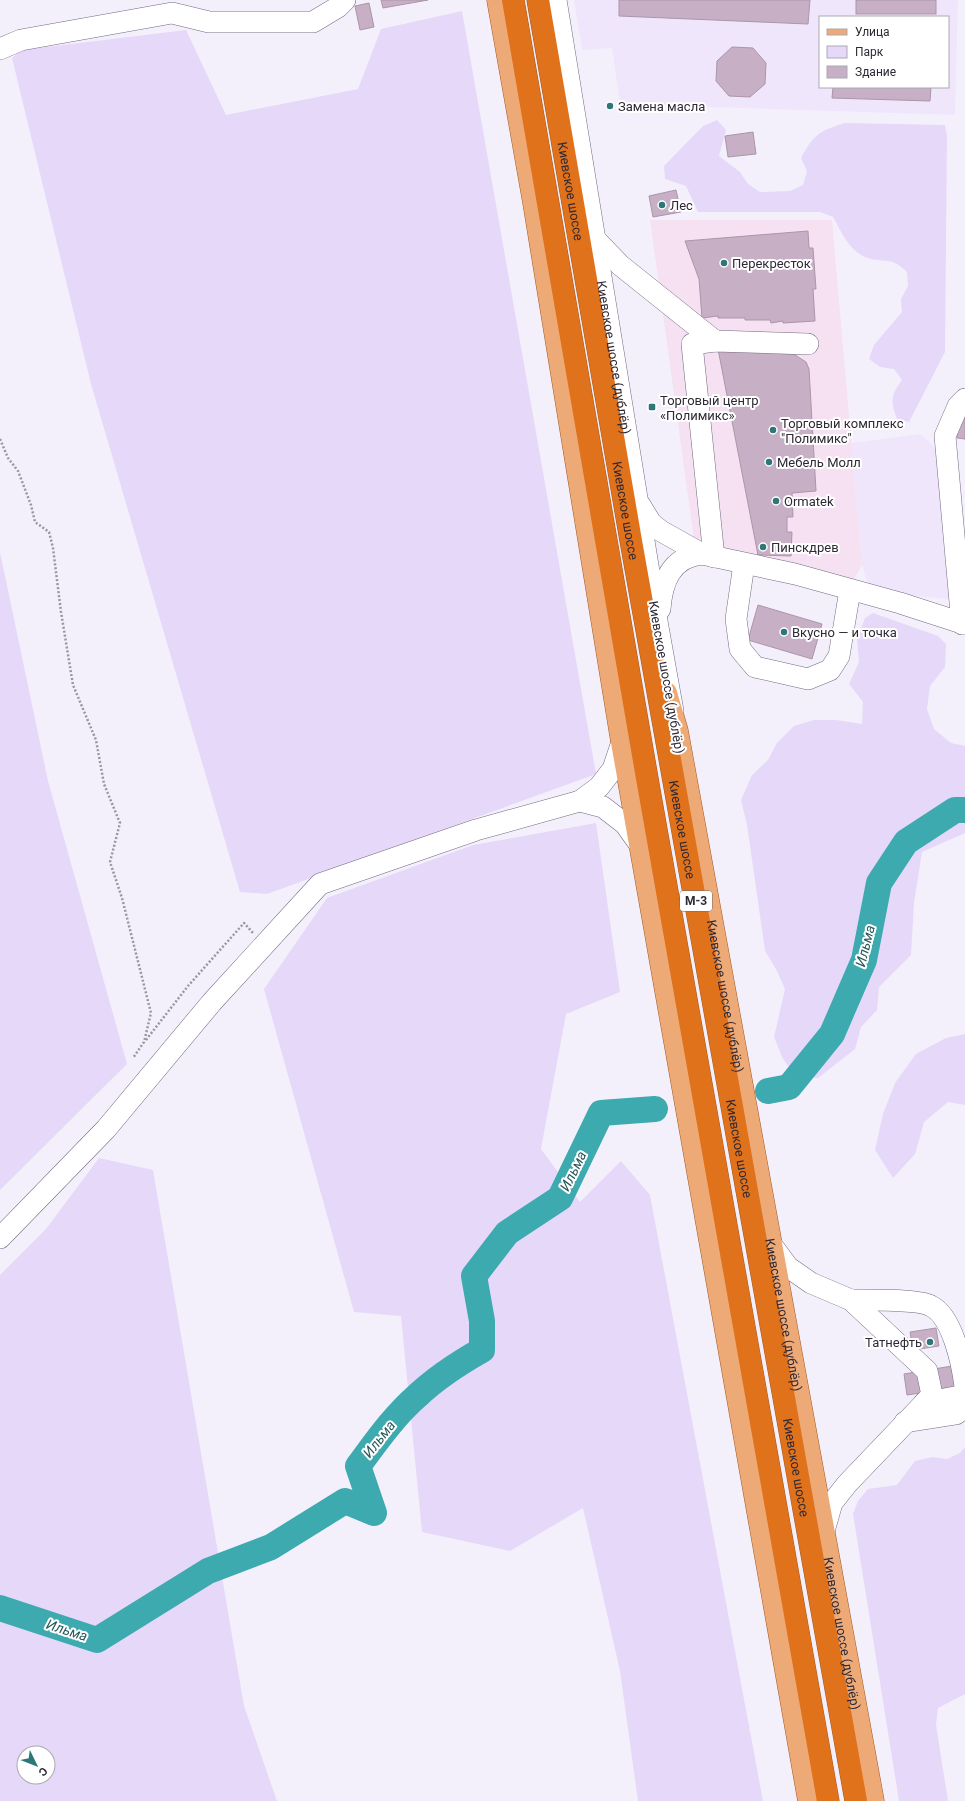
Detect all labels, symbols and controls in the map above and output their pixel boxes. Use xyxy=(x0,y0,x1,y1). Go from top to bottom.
legend xyxy=(819,16,949,88)
text: Улица xyxy=(855,25,890,39)
text: Парк xyxy=(855,45,884,59)
text: Здание xyxy=(855,65,896,79)
place label: Замена масла xyxy=(618,99,705,114)
marker: Замена масла xyxy=(605,101,615,111)
street label: Киевское шоссе xyxy=(555,141,586,242)
place label: Лес xyxy=(670,198,693,213)
marker: Лес xyxy=(657,200,667,210)
place label: Перекресток xyxy=(732,256,811,271)
marker: Перекресток xyxy=(719,258,729,268)
street label: Киевское шоссе (дублёр) xyxy=(594,280,633,435)
place label: Торговый центр «Полимикс» xyxy=(660,393,759,423)
marker: Торговый центр «Полимикс» xyxy=(647,402,657,412)
place label: Торговый комплекс "Полимикс" xyxy=(781,416,904,446)
marker: Торговый комплекс "Полимикс" xyxy=(768,425,778,435)
place label: Мебель Молл xyxy=(777,455,861,470)
marker: Мебель Молл xyxy=(764,457,774,467)
street label: Киевское шоссе xyxy=(609,460,641,561)
place label: Ormatek xyxy=(784,494,834,509)
marker: Ormatek xyxy=(771,496,781,506)
place label: Пинскдрев xyxy=(771,540,839,555)
marker: Пинскдрев xyxy=(758,542,768,552)
street label: Киевское шоссе (дублёр) xyxy=(646,600,687,755)
place label: Вкусно — и точка xyxy=(792,625,897,640)
marker: Вкусно — и точка xyxy=(779,627,789,637)
street label: Киевское шоссе xyxy=(666,779,698,880)
road number: М-3 xyxy=(680,891,712,911)
street label: Киевское шоссе (дублёр) xyxy=(704,919,746,1074)
water label: Ильма xyxy=(852,923,878,969)
street label: Киевское шоссе xyxy=(723,1098,755,1199)
water label: Ильма xyxy=(556,1148,590,1194)
street label: Киевское шоссе (дублёр) xyxy=(762,1237,805,1392)
place label: Татнефть xyxy=(865,1335,922,1350)
marker: Татнефть xyxy=(925,1337,935,1347)
water label: Ильма xyxy=(360,1417,398,1461)
street label: Киевское шоссе xyxy=(780,1417,812,1518)
street label: Киевское шоссе (дублёр) xyxy=(820,1556,863,1711)
water label: Ильма xyxy=(44,1616,90,1644)
north arrow xyxy=(16,1745,56,1785)
text: С xyxy=(36,1764,50,1779)

